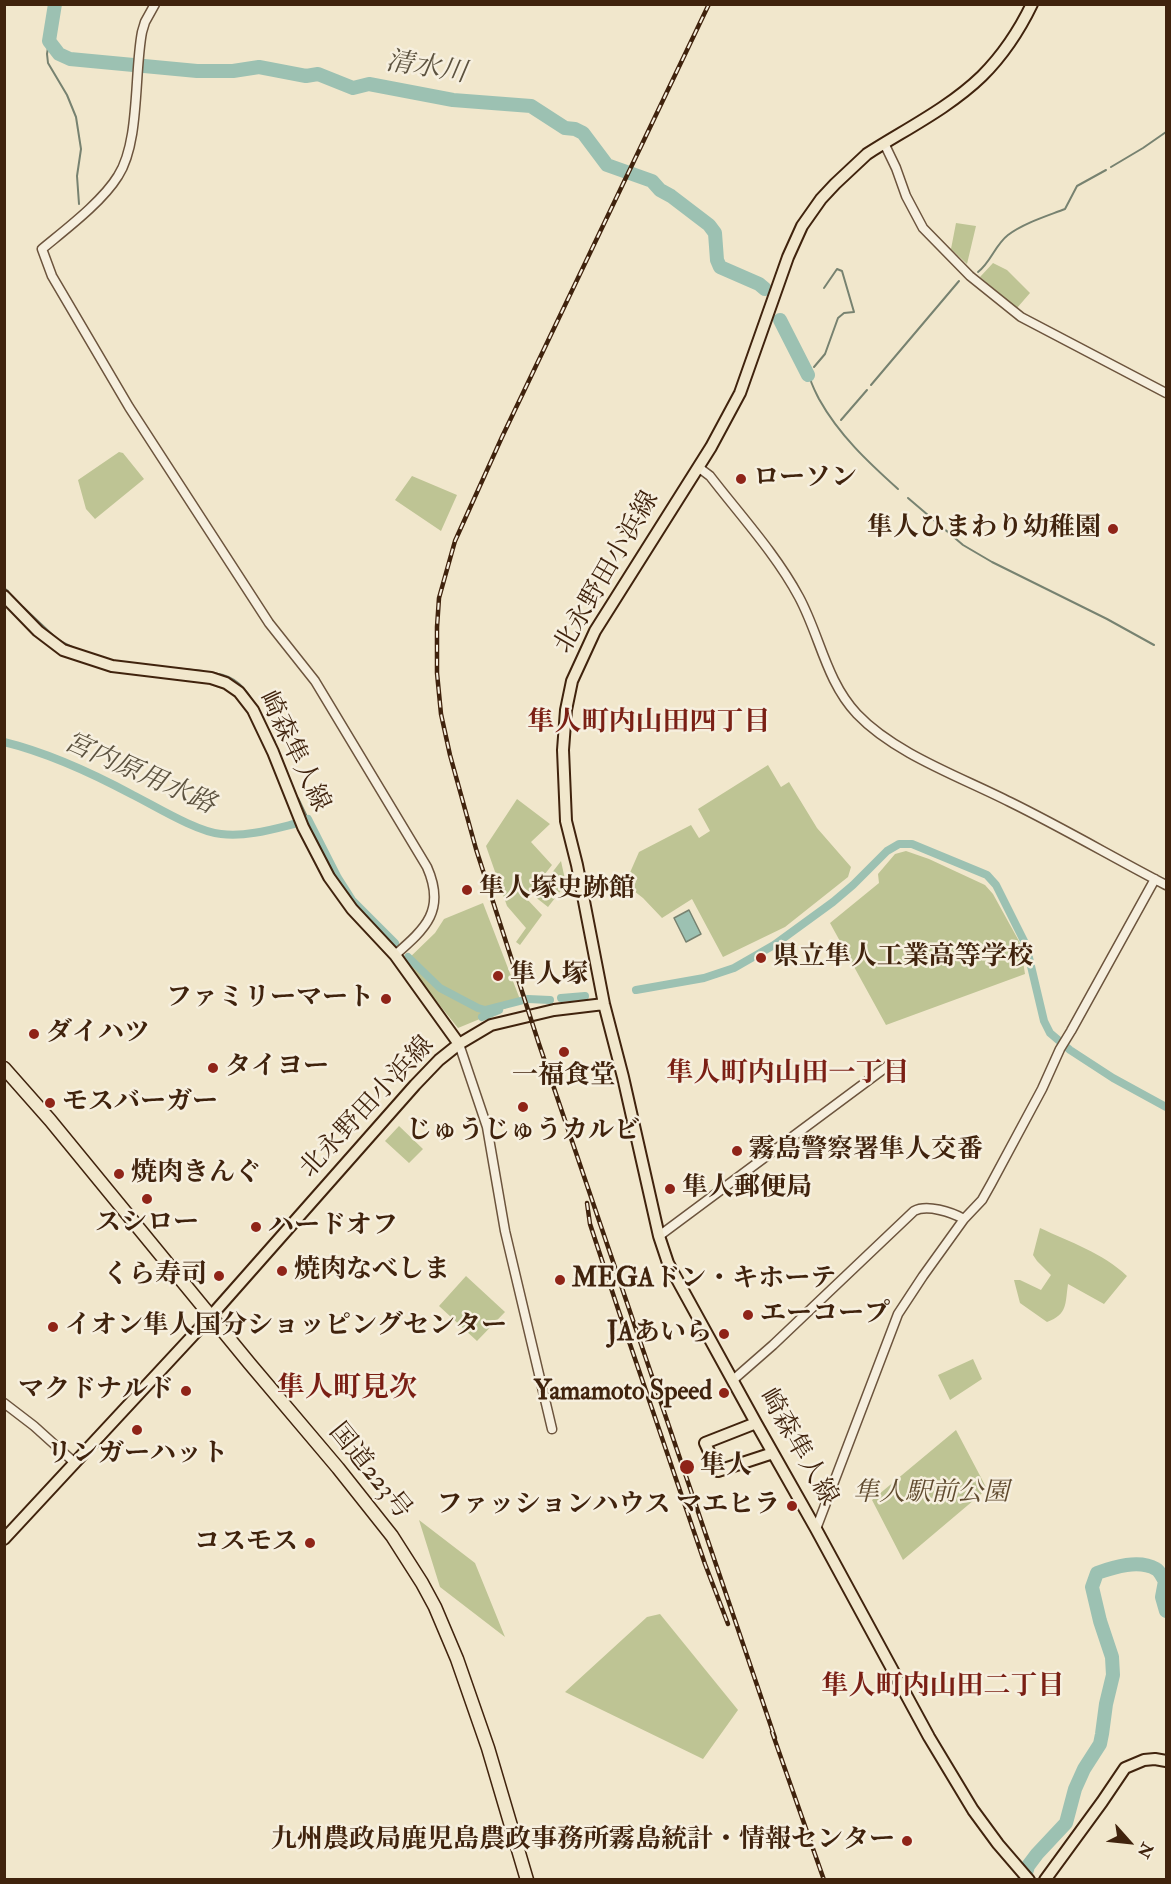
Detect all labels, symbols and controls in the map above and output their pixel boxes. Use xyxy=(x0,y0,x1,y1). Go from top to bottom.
water label: 清水川 xyxy=(383,47,469,91)
place label: ローソン xyxy=(753,463,857,495)
marker: ローソン xyxy=(734,472,748,486)
street label: 北永野田小浜線 xyxy=(549,486,667,660)
place label: 隼人ひまわり幼稚園 xyxy=(867,513,1101,545)
marker: 隼人ひまわり幼稚園 xyxy=(1106,522,1120,536)
street label: 崎森隼人線 xyxy=(250,687,336,817)
district label: 隼人町内山田四丁目 xyxy=(528,708,770,740)
water label: 宮内原用水路 xyxy=(58,727,220,823)
place label: 隼人塚史跡館 xyxy=(479,874,635,906)
marker: 隼人塚史跡館 xyxy=(460,883,474,897)
place label: 県立隼人工業高等学校 xyxy=(773,942,1033,974)
marker: 県立隼人工業高等学校 xyxy=(754,951,768,965)
place label: 隼人塚 xyxy=(510,960,588,992)
marker: 隼人塚 xyxy=(491,969,505,983)
place label: ファミリーマート xyxy=(166,983,374,1015)
marker: ファミリーマート xyxy=(379,992,393,1006)
place label: ダイハツ xyxy=(46,1018,150,1050)
marker: ダイハツ xyxy=(27,1027,41,1041)
street label: 北永野田小浜線 xyxy=(295,1031,441,1185)
marker: 一福食堂 xyxy=(557,1045,571,1059)
place label: タイヨー xyxy=(225,1052,329,1084)
district label: 隼人町内山田一丁目 xyxy=(667,1059,909,1091)
marker: タイヨー xyxy=(206,1061,220,1075)
place label: 一福食堂 xyxy=(512,1061,616,1093)
place label: モスバーガー xyxy=(62,1087,218,1119)
marker: モスバーガー xyxy=(43,1096,57,1110)
marker: じゅうじゅうカルビ xyxy=(516,1100,530,1114)
place label: じゅうじゅうカルビ xyxy=(406,1116,640,1148)
place label: 霧島警察署隼人交番 xyxy=(749,1135,983,1167)
marker: 霧島警察署隼人交番 xyxy=(730,1144,744,1158)
place label: 焼肉きんぐ xyxy=(131,1158,261,1190)
marker: 焼肉きんぐ xyxy=(112,1167,126,1181)
place label: 隼人郵便局 xyxy=(682,1173,812,1205)
marker: 隼人郵便局 xyxy=(663,1182,677,1196)
marker: スシロー xyxy=(140,1192,154,1206)
place label: スシロー xyxy=(95,1208,199,1240)
place label: ハードオフ xyxy=(268,1211,398,1243)
marker: ハードオフ xyxy=(249,1220,263,1234)
place label: 焼肉なべしま xyxy=(294,1255,450,1287)
place label: くら寿司 xyxy=(103,1260,207,1292)
marker: 焼肉なべしま xyxy=(275,1264,289,1278)
place label: MEGAドン・キホーテ xyxy=(572,1264,836,1296)
marker: くら寿司 xyxy=(212,1269,226,1283)
marker: MEGAドン・キホーテ xyxy=(553,1273,567,1287)
place label: エーコープ xyxy=(760,1299,890,1331)
marker: エーコープ xyxy=(741,1308,755,1322)
place label: イオン隼人国分ショッピングセンター xyxy=(65,1311,507,1343)
place label: JAあいら xyxy=(607,1318,712,1350)
marker: イオン隼人国分ショッピングセンター xyxy=(46,1320,60,1334)
marker: JAあいら xyxy=(717,1327,731,1341)
district label: 隼人町見次 xyxy=(277,1373,417,1407)
place label: マクドナルド xyxy=(18,1375,174,1407)
place label: Yamamoto Speed xyxy=(534,1377,712,1409)
marker: マクドナルド xyxy=(179,1384,193,1398)
street label: 崎森隼人線 xyxy=(751,1384,843,1512)
marker: Yamamoto Speed xyxy=(717,1386,731,1400)
street label: 国道223号 xyxy=(321,1418,417,1526)
marker: リンガーハット xyxy=(130,1423,144,1437)
place label: リンガーハット xyxy=(46,1439,228,1471)
place label: 隼人 xyxy=(700,1451,752,1483)
marker: 隼人 xyxy=(678,1458,696,1476)
park label: 隼人駅前公園 xyxy=(853,1478,1009,1510)
place label: ファッションハウス マエヒラ xyxy=(437,1490,780,1522)
marker: ファッションハウス マエヒラ xyxy=(785,1499,799,1513)
place label: コスモス xyxy=(194,1527,298,1559)
marker: コスモス xyxy=(303,1536,317,1550)
district label: 隼人町内山田二丁目 xyxy=(822,1672,1064,1704)
north arrow xyxy=(1099,1812,1159,1872)
place label: 九州農政局鹿児島農政事務所霧島統計・情報センター xyxy=(271,1825,895,1857)
marker: 九州農政局鹿児島農政事務所霧島統計・情報センター xyxy=(900,1834,914,1848)
text: N xyxy=(1133,1839,1157,1861)

